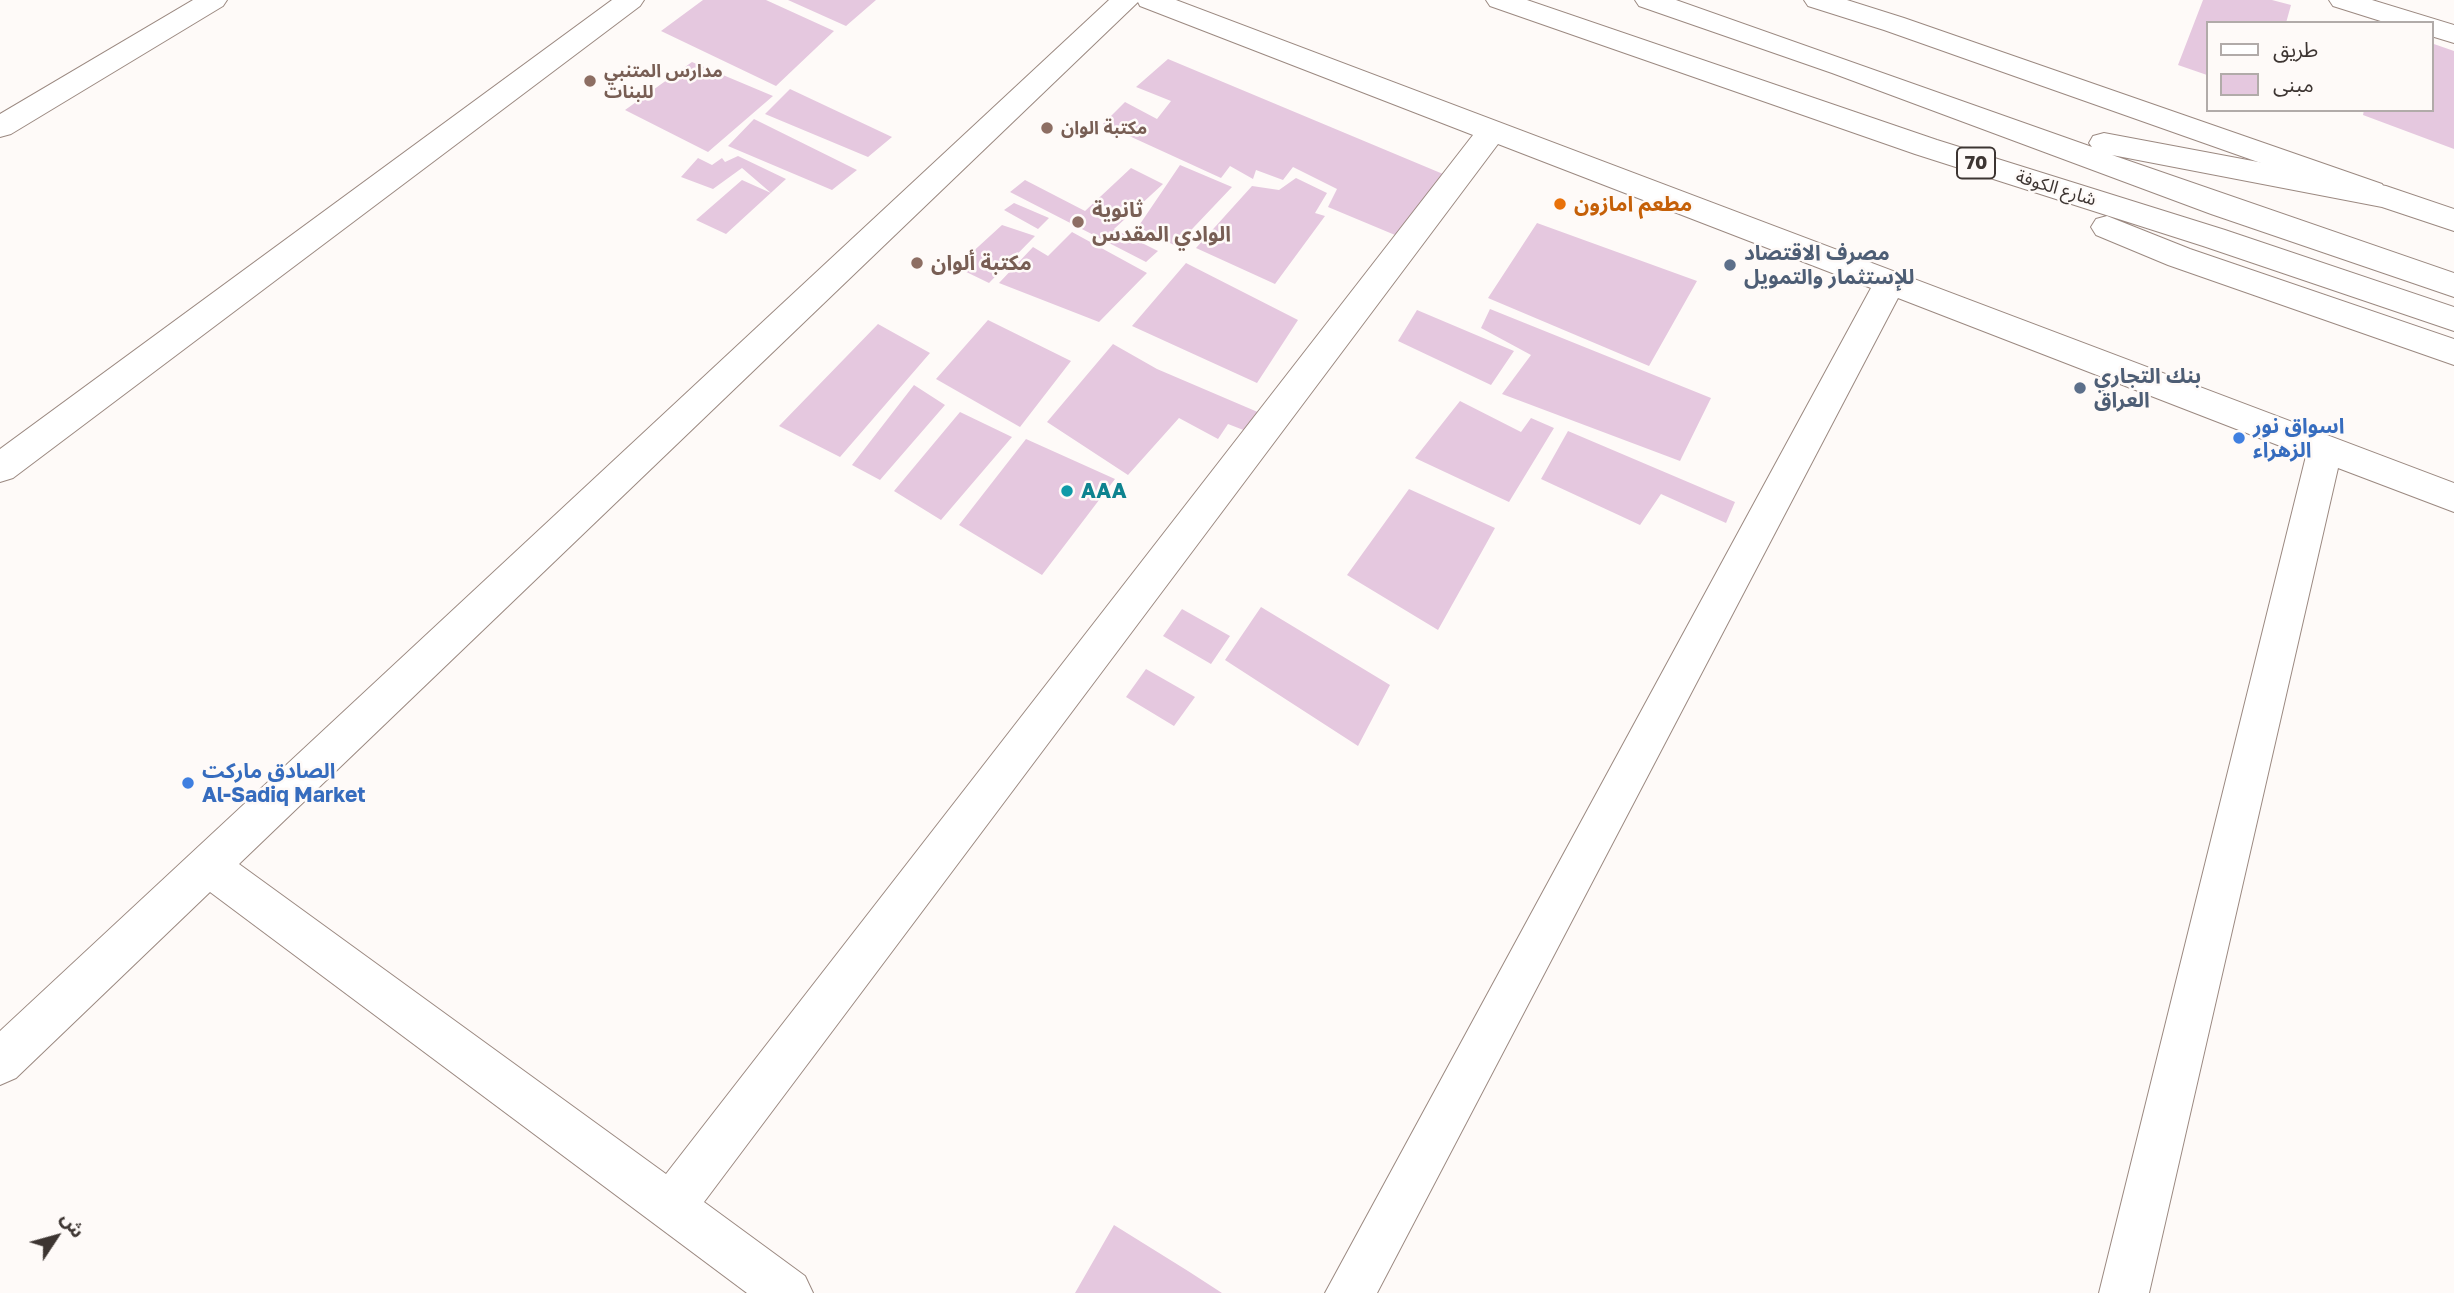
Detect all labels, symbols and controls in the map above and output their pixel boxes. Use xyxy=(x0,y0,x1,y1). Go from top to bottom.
legend xyxy=(2206,21,2433,112)
text: طريق xyxy=(2273,36,2318,62)
place label: مدارس المتنبي للبنات xyxy=(604,60,723,102)
text: مبنى xyxy=(2273,71,2314,97)
marker: مدارس المتنبي للبنات xyxy=(582,73,598,89)
place label: مكتبة الوان xyxy=(1061,117,1147,139)
marker: مكتبة الوان xyxy=(1039,120,1055,136)
road number: 70 xyxy=(1957,148,1995,178)
street label: شارع الكوفة xyxy=(2013,166,2099,210)
place label: مطعم امازون xyxy=(1574,191,1692,217)
marker: مطعم امازون xyxy=(1552,196,1568,212)
place label: ثانوية الوادي المقدس xyxy=(1092,197,1231,247)
marker: ثانوية الوادي المقدس xyxy=(1070,214,1086,230)
place label: مصرف الاقتصاد للإستثمار والتمويل xyxy=(1744,240,1915,290)
place label: مكتبة ألوان xyxy=(931,250,1032,276)
marker: مكتبة ألوان xyxy=(909,255,925,271)
marker: مصرف الاقتصاد للإستثمار والتمويل xyxy=(1722,257,1738,273)
place label: بنك التجاري العراق xyxy=(2094,363,2201,413)
marker: بنك التجاري العراق xyxy=(2072,380,2088,396)
place label: اسواق نور الزهراء xyxy=(2253,413,2344,463)
marker: اسواق نور الزهراء xyxy=(2231,430,2247,446)
place label: AAA xyxy=(1081,478,1127,504)
marker: AAA xyxy=(1059,483,1075,499)
place label: الصادق ماركت Al-Sadiq Market xyxy=(202,758,366,808)
marker: الصادق ماركت Al-Sadiq Market xyxy=(180,775,196,791)
north arrow xyxy=(21,1202,91,1272)
text: ش xyxy=(56,1207,90,1242)

